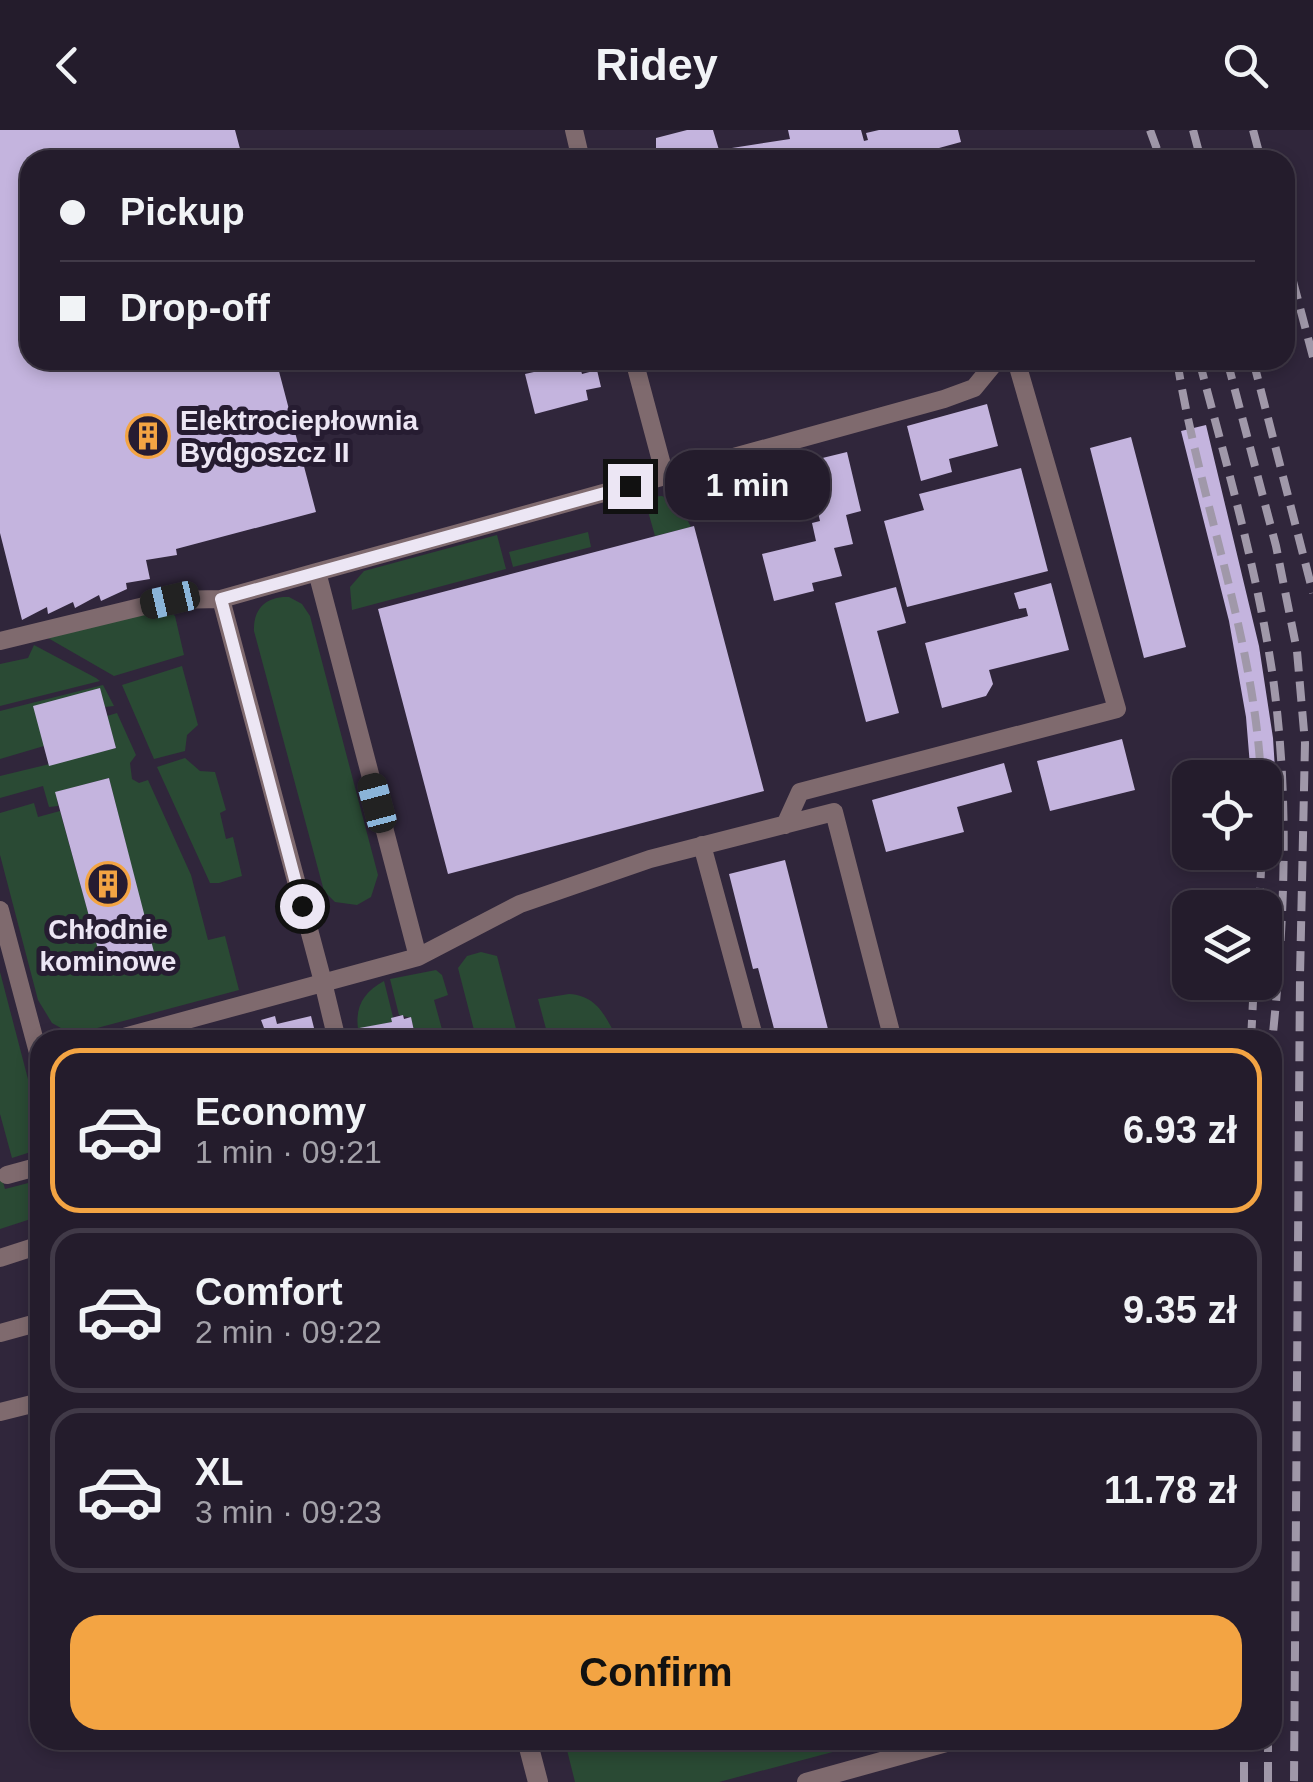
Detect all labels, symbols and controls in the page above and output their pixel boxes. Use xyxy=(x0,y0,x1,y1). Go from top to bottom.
icon: back xyxy=(40,38,95,93)
icon: search xyxy=(1218,38,1273,93)
text: Ridey xyxy=(595,39,718,90)
text: Pickup xyxy=(120,191,245,233)
text: Drop-off xyxy=(120,287,270,329)
place label: Elektrociepłownia Bydgoszcz II xyxy=(180,405,418,468)
building icon: Elektrociepłownia Bydgoszcz II xyxy=(125,413,171,459)
callout: 1 min xyxy=(665,451,830,521)
route end xyxy=(608,464,653,509)
text: 1 min xyxy=(706,467,789,503)
car xyxy=(137,579,203,621)
map controls xyxy=(1172,760,1282,1000)
button: locate xyxy=(1172,760,1282,870)
car xyxy=(355,770,399,836)
building icon: Chłodnie kominowe xyxy=(85,861,131,907)
route start xyxy=(280,884,325,929)
button: layers xyxy=(1172,890,1282,1000)
place label: Chłodnie kominowe xyxy=(40,914,176,977)
icon: car xyxy=(75,1086,165,1176)
text: Economy xyxy=(195,1091,366,1133)
text: 6.93 zł xyxy=(1123,1109,1237,1151)
text: 1 min · 09:21 xyxy=(195,1134,382,1170)
icon: car xyxy=(75,1266,165,1356)
text: Comfort xyxy=(195,1271,343,1313)
text: 9.35 zł xyxy=(1123,1289,1237,1331)
text: 2 min · 09:22 xyxy=(195,1314,382,1350)
icon: car xyxy=(75,1446,165,1536)
text: XL xyxy=(195,1451,244,1493)
text: 11.78 zł xyxy=(1104,1469,1237,1511)
text: 3 min · 09:23 xyxy=(195,1494,382,1530)
button: Confirm xyxy=(70,1615,1242,1730)

